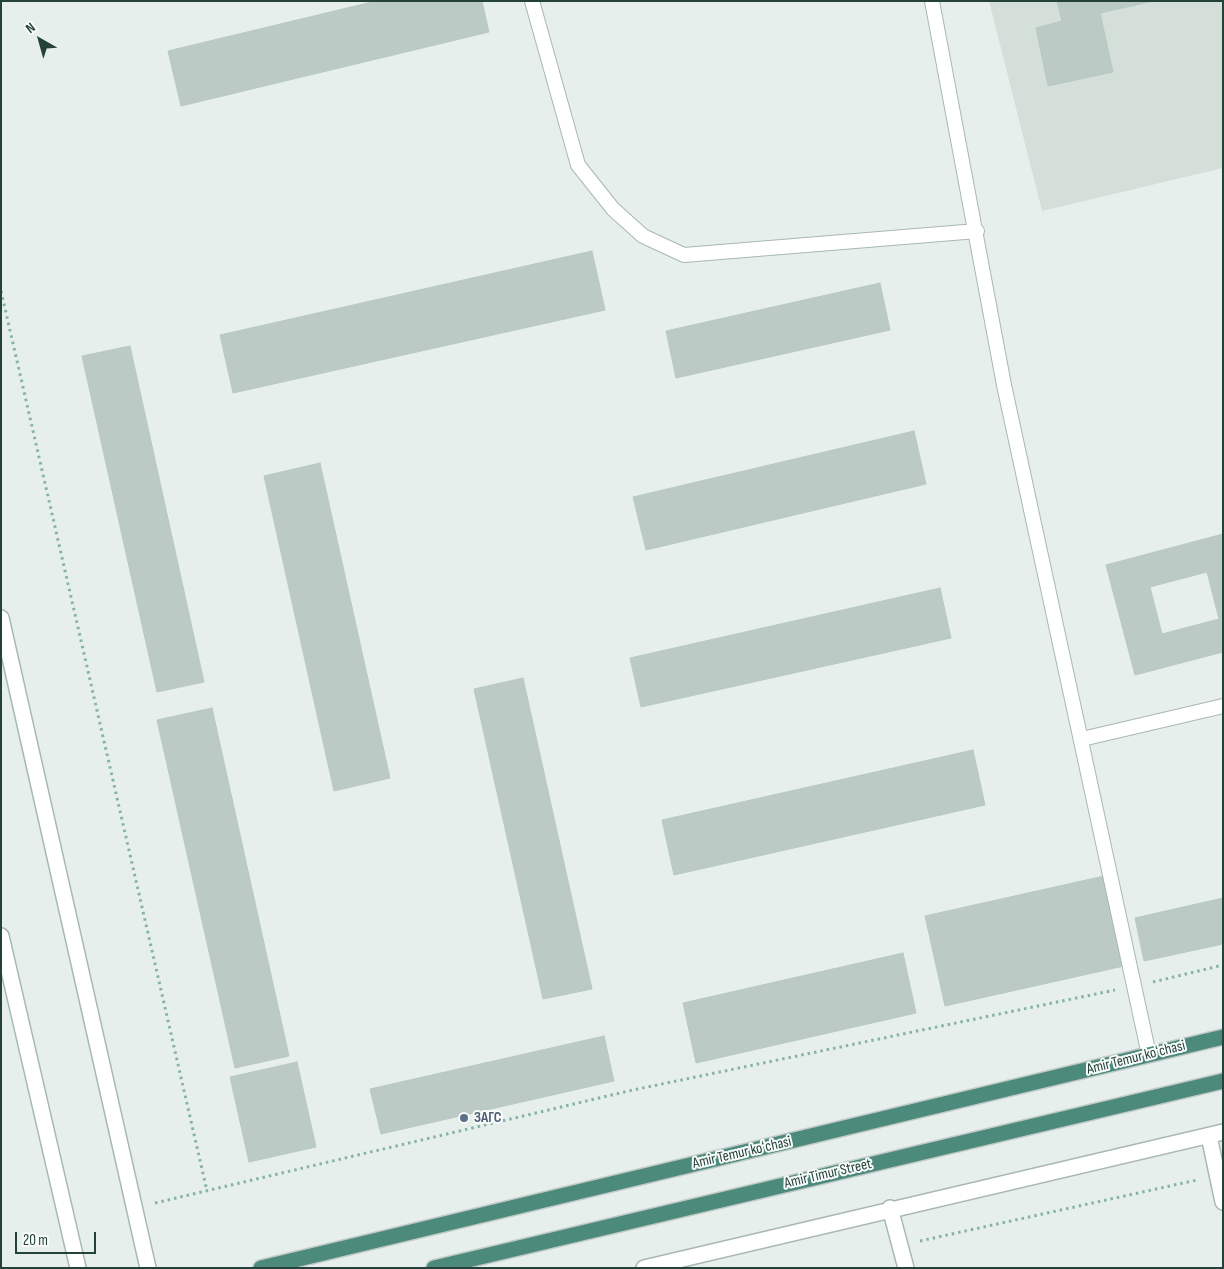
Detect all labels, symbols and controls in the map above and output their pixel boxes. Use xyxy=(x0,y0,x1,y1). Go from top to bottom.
north arrow xyxy=(15,15,65,65)
text: N xyxy=(22,19,39,37)
street label: Amir Temur koʻchasi xyxy=(1085,1037,1187,1079)
place label: ЗАГС xyxy=(474,1109,501,1127)
marker: ЗАГС xyxy=(458,1112,470,1124)
street label: Amir Temur koʻchasi xyxy=(691,1133,793,1173)
street label: Amir Timur Street xyxy=(783,1155,873,1193)
scale bar xyxy=(18,1222,99,1254)
text: 20 m xyxy=(23,1231,48,1250)

